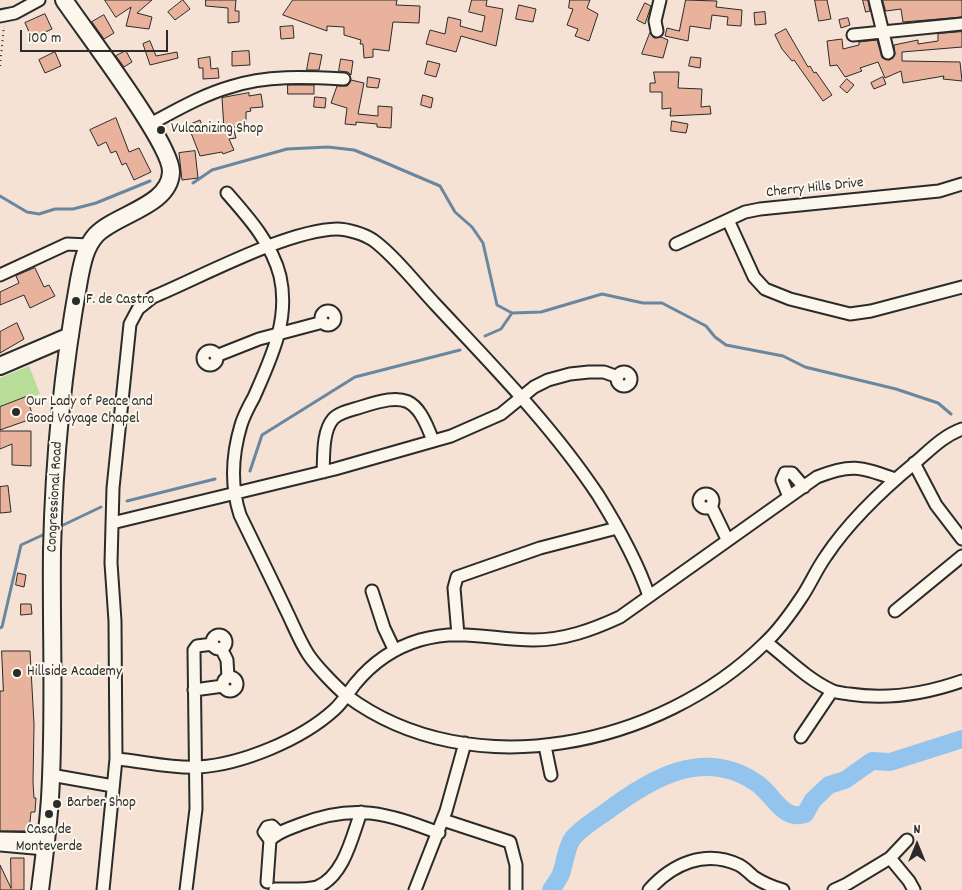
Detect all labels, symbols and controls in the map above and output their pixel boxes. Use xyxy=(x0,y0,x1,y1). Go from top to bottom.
scale bar xyxy=(22,20,170,52)
text: 100 m xyxy=(28,28,61,50)
place label: Vulcanizing Shop xyxy=(171,121,263,139)
marker: Vulcanizing Shop xyxy=(155,124,167,136)
street label: Cherry Hills Drive xyxy=(765,175,865,203)
place label: F. de Castro xyxy=(86,292,154,310)
marker: F. de Castro xyxy=(70,295,82,307)
place label: Our Lady of Peace and Good Voyage Chapel xyxy=(26,394,153,429)
marker: Our Lady of Peace and Good Voyage Chapel xyxy=(10,406,22,418)
street label: Congressional Road xyxy=(44,441,68,553)
place label: Hillside Academy xyxy=(27,664,122,682)
marker: Hillside Academy xyxy=(11,667,23,679)
place label: Barber Shop xyxy=(67,795,136,813)
marker: Barber Shop xyxy=(51,798,63,810)
marker: Casa de Monteverde xyxy=(43,808,55,820)
north arrow xyxy=(892,820,942,870)
text: N xyxy=(914,820,920,840)
place label: Casa de Monteverde xyxy=(16,822,82,857)

